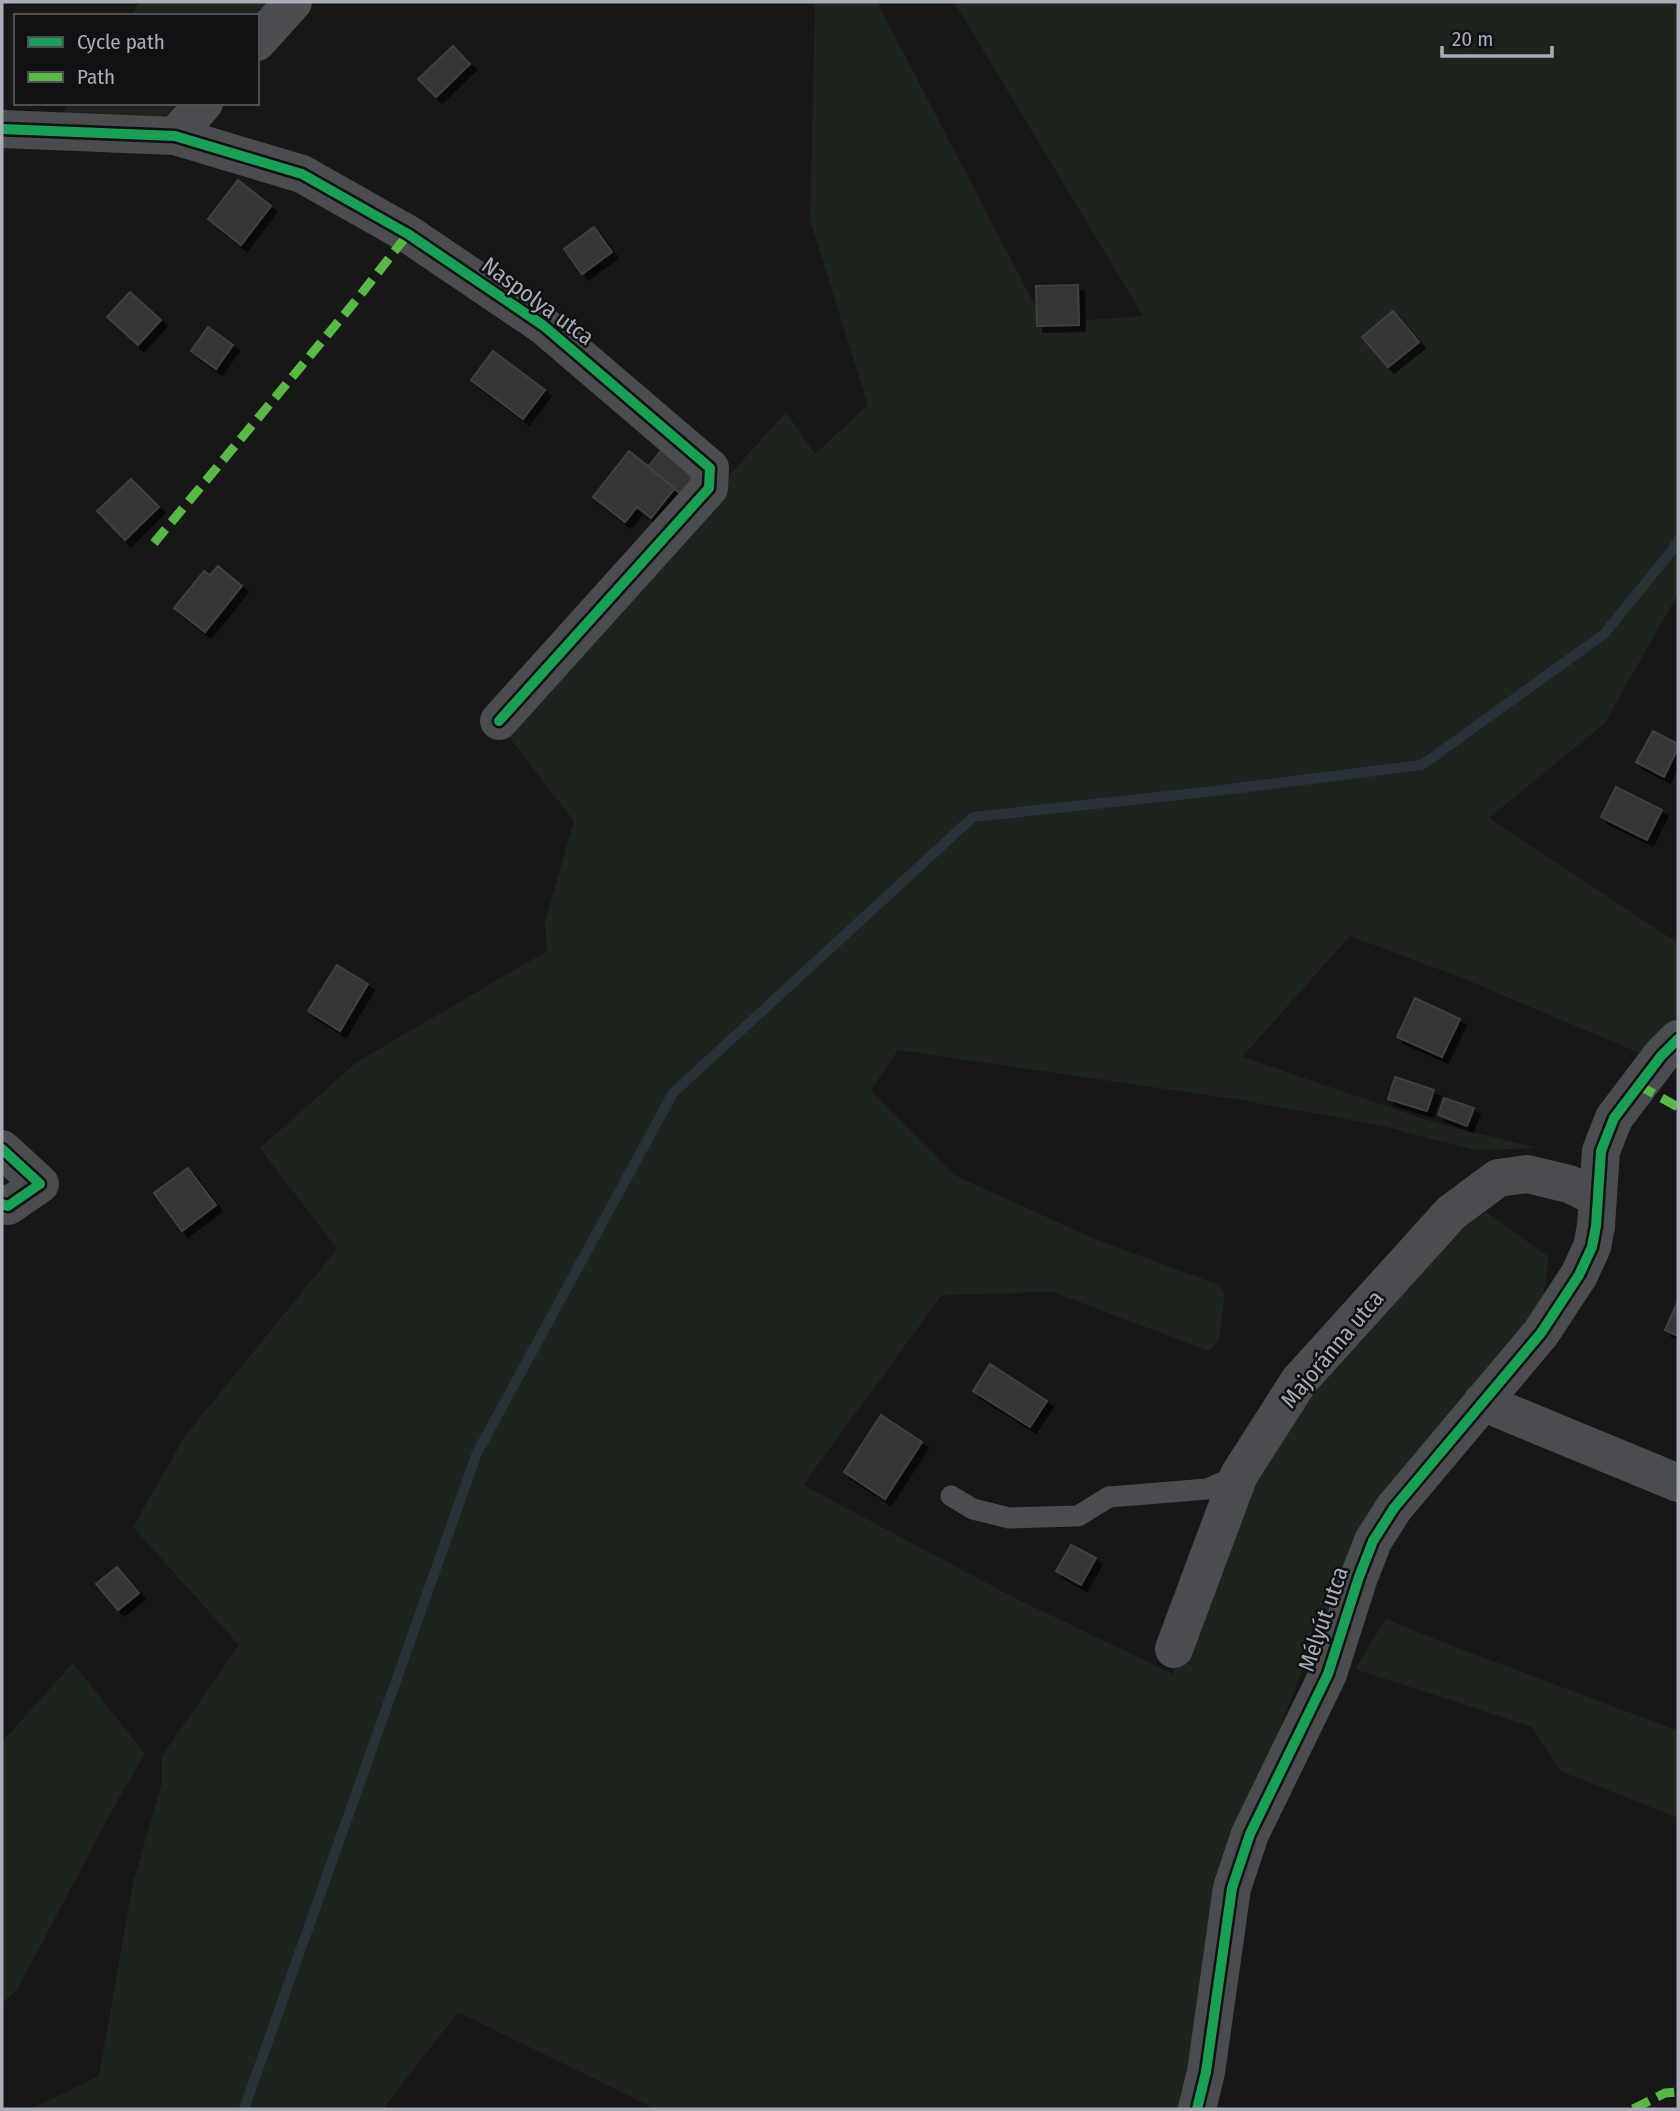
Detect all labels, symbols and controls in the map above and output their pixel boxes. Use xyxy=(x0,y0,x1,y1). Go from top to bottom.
legend xyxy=(14,14,259,105)
scale bar xyxy=(1442,14,1552,58)
text: 20 m xyxy=(1452,26,1493,52)
text: Cycle path xyxy=(77,29,165,55)
text: Path xyxy=(77,64,115,90)
street label: Naspolya utca xyxy=(476,251,600,351)
street label: Majoránna utca xyxy=(1275,1285,1389,1413)
street label: Mélyút utca xyxy=(1292,1563,1354,1675)

